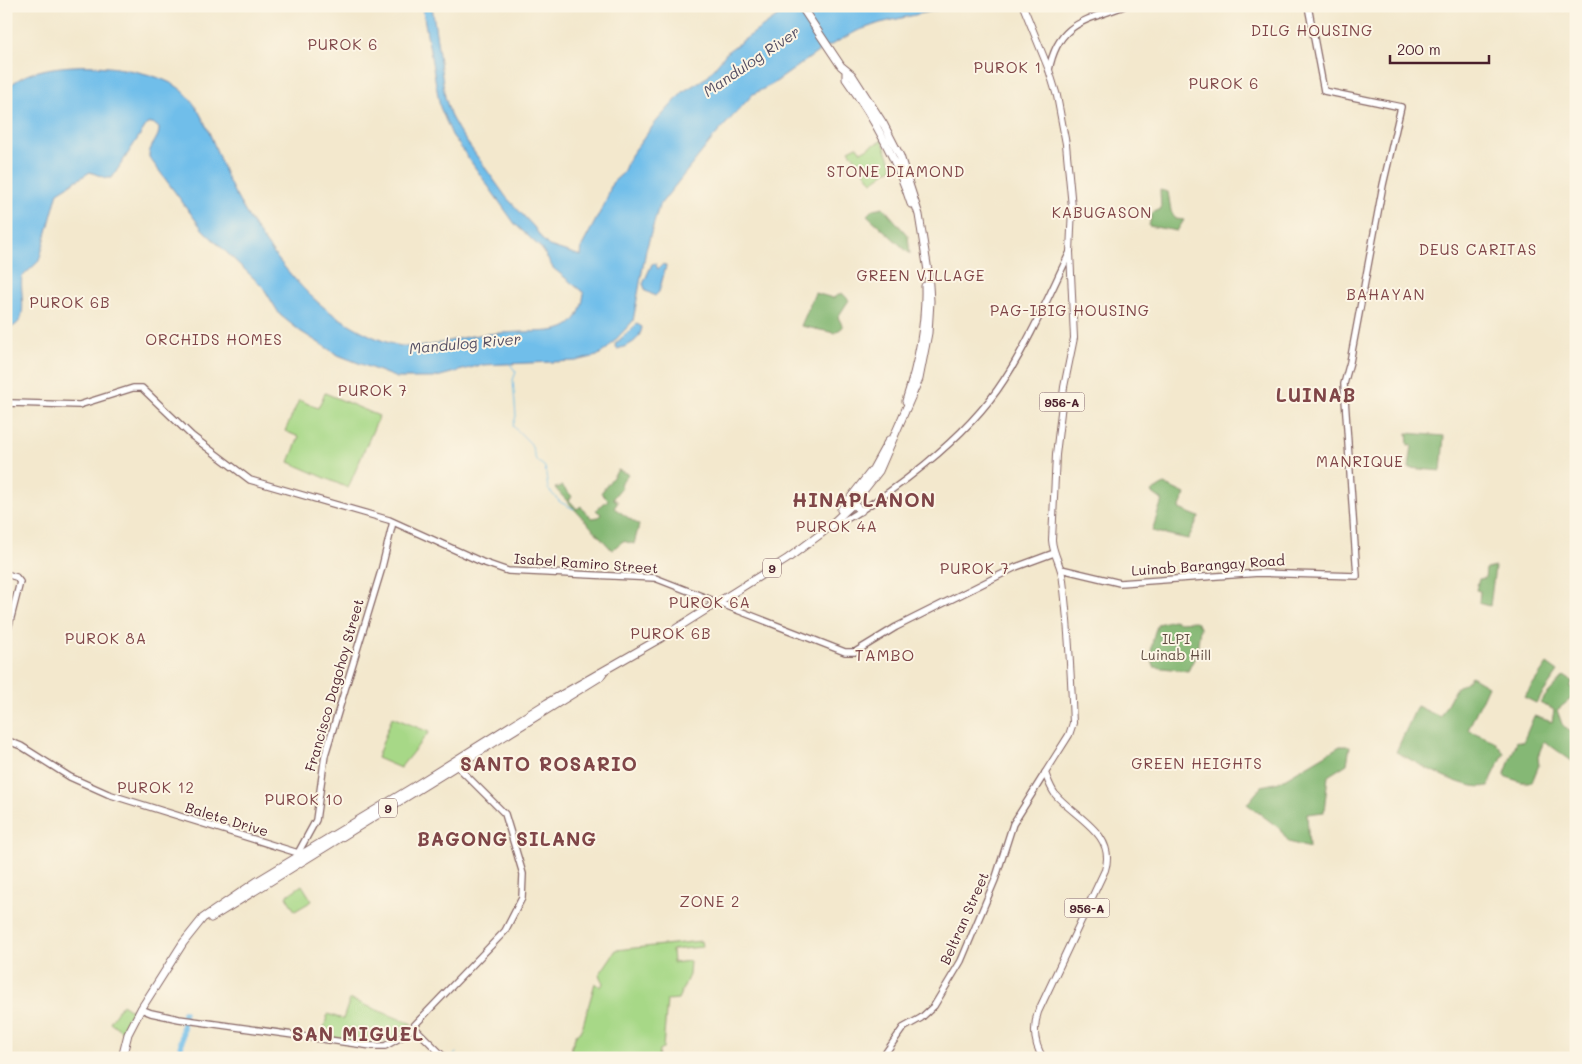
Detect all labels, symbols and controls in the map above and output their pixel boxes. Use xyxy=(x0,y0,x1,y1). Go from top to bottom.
district label: DILG HOUSING xyxy=(1251,20,1373,40)
water label: Mandulog River xyxy=(699,21,804,101)
scale bar xyxy=(1390,32,1488,64)
district label: PUROK 6 xyxy=(308,34,378,54)
text: 200 m xyxy=(1397,39,1441,59)
district label: PUROK 1 xyxy=(974,57,1042,77)
district label: PUROK 6 xyxy=(1189,73,1259,93)
district label: STONE DIAMOND xyxy=(827,161,965,181)
district label: KABUGASON xyxy=(1052,202,1152,222)
district label: DEUS CARITAS xyxy=(1419,239,1537,259)
district label: GREEN VILLAGE xyxy=(857,265,985,285)
district label: BAHAYAN xyxy=(1346,284,1426,304)
district label: PUROK 6B xyxy=(30,292,110,312)
district label: PAG-IBIG HOUSING xyxy=(990,300,1150,320)
water label: Mandulog River xyxy=(408,328,522,358)
district label: ORCHIDS HOMES xyxy=(145,329,283,349)
district label: PUROK 7 xyxy=(338,380,408,400)
district label: LUINAB xyxy=(1276,382,1356,407)
road number: 956-A xyxy=(1040,392,1084,412)
district label: MANRIQUE xyxy=(1316,451,1404,471)
district label: HINAPLANON xyxy=(792,487,936,512)
district label: PUROK 4A xyxy=(796,516,878,536)
street label: Isabel Ramiro Street xyxy=(513,548,659,578)
street label: Luinab Barangay Road xyxy=(1131,550,1285,580)
road number: 9 xyxy=(763,558,781,578)
district label: PUROK 7 xyxy=(940,558,1010,578)
district label: PUROK 6A xyxy=(669,592,751,612)
street label: Francisco Dagohoy Street xyxy=(300,596,368,774)
district label: PUROK 6B xyxy=(631,623,711,643)
district label: PUROK 8A xyxy=(65,628,147,648)
park label: ILPI Luinab Hill xyxy=(1141,629,1211,664)
district label: TAMBO xyxy=(855,644,915,665)
district label: SANTO ROSARIO xyxy=(460,751,638,776)
district label: GREEN HEIGHTS xyxy=(1131,753,1263,773)
district label: PUROK 12 xyxy=(117,777,195,797)
district label: PUROK 10 xyxy=(265,789,343,809)
street label: Balete Drive xyxy=(183,797,271,841)
road number: 9 xyxy=(379,798,397,818)
district label: BAGONG SILANG xyxy=(417,826,597,851)
street label: Beltran Street xyxy=(935,869,993,967)
district label: ZONE 2 xyxy=(680,891,740,911)
road number: 956-A xyxy=(1064,898,1110,918)
district label: SAN MIGUEL xyxy=(292,1021,424,1046)

